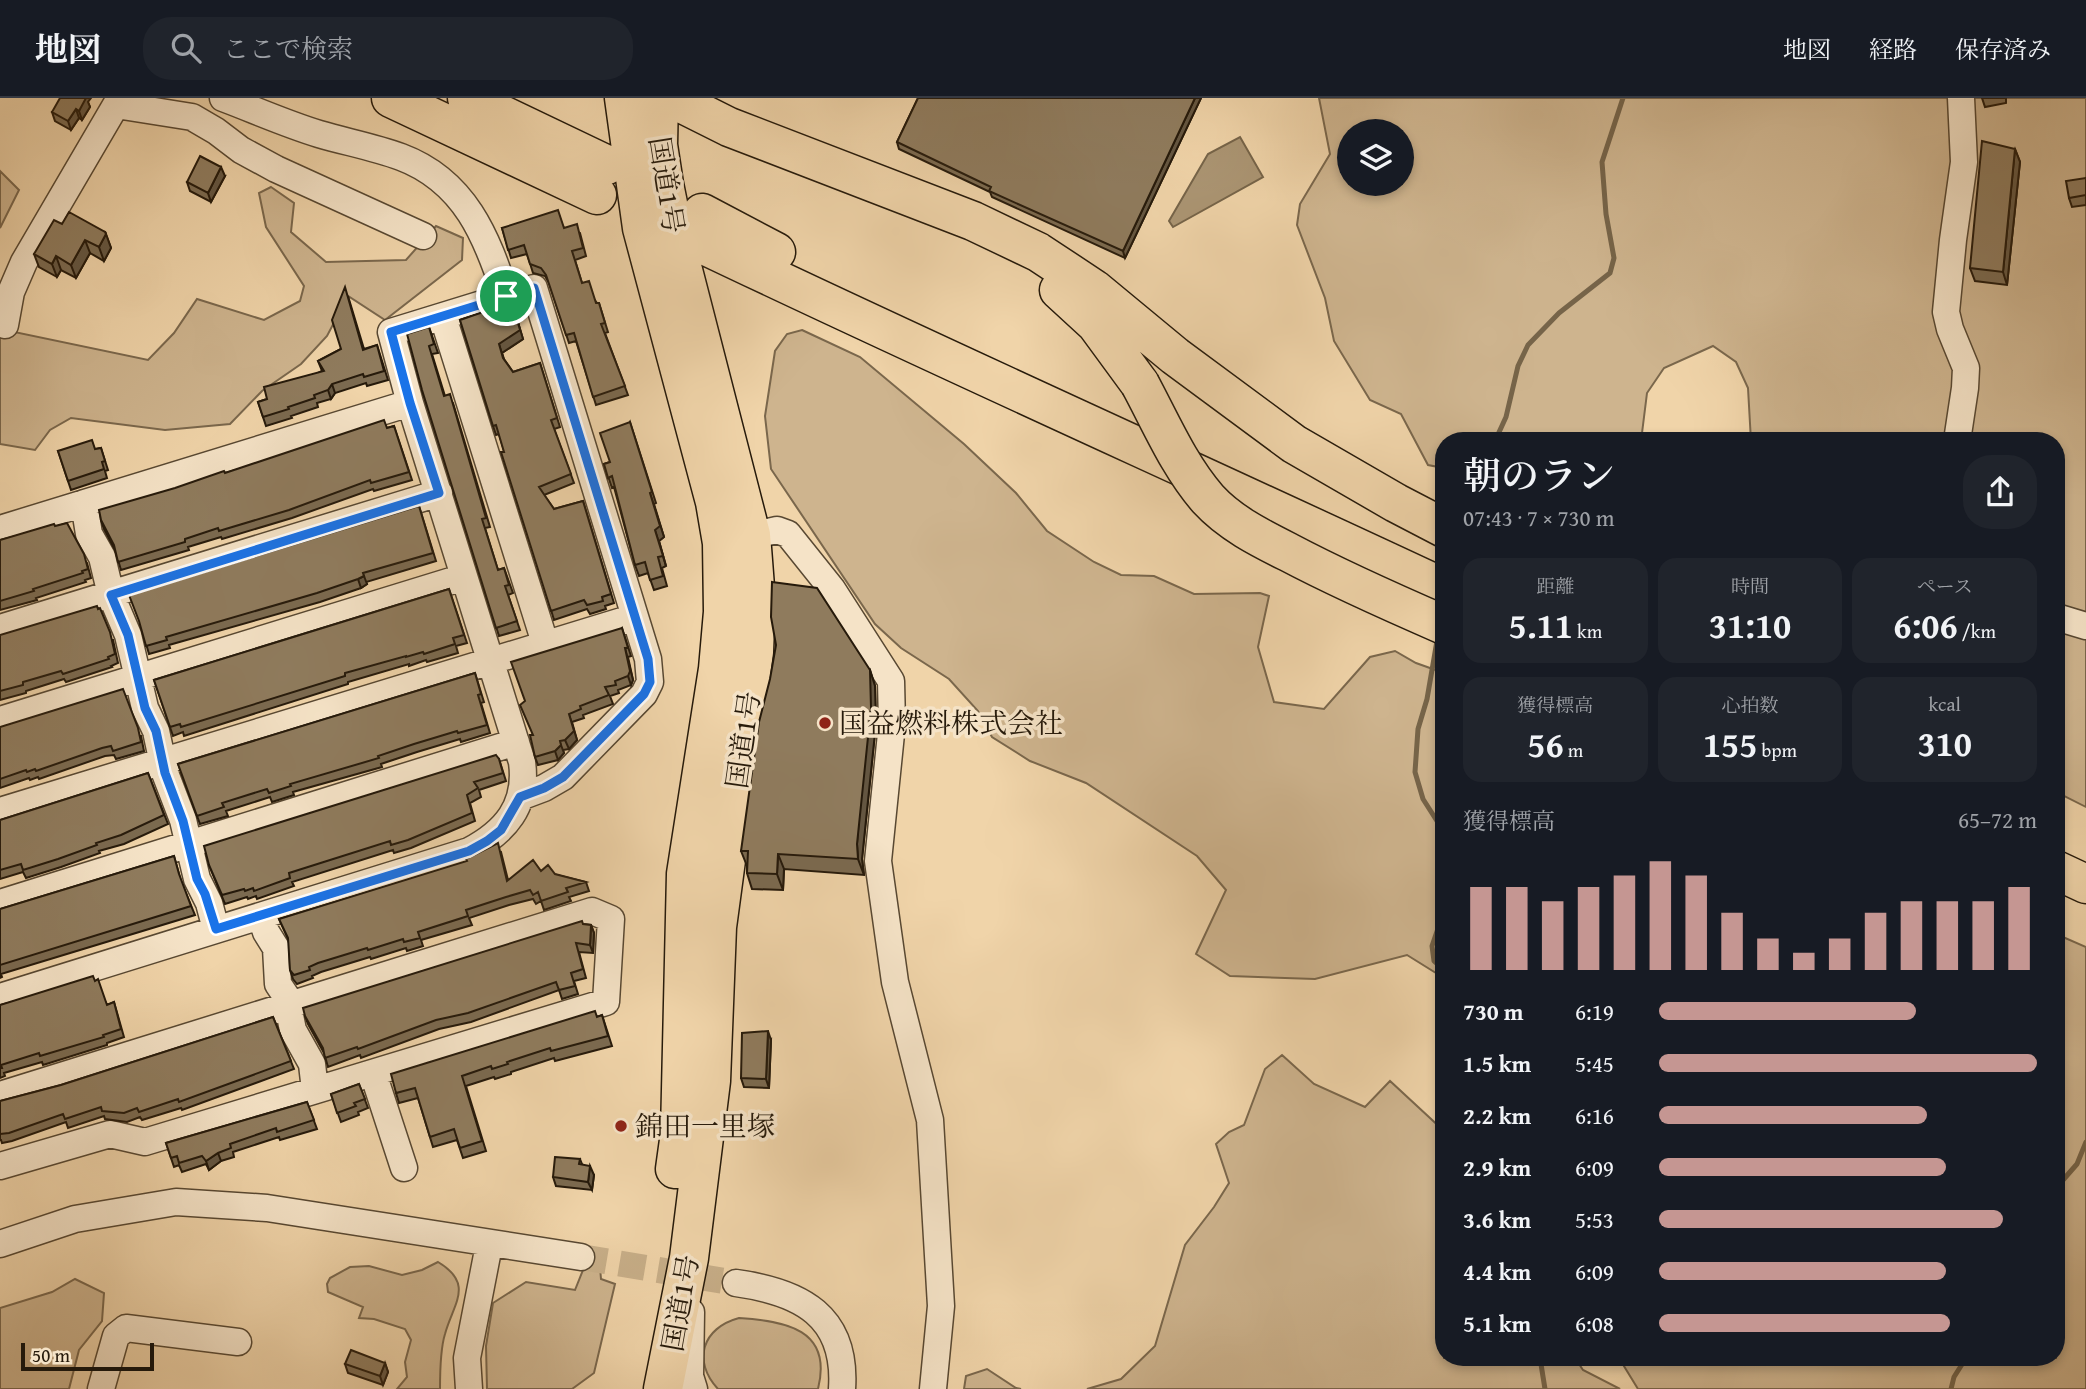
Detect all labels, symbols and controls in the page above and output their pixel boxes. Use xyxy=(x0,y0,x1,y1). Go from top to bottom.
search box xyxy=(143,17,633,80)
text: 地図 xyxy=(35,25,101,73)
icon: search xyxy=(167,29,205,67)
text: ここで検索 xyxy=(223,29,353,68)
text: 地図 xyxy=(1783,32,1831,67)
text: 経路 xyxy=(1869,32,1917,67)
text: 保存済み xyxy=(1955,32,2051,67)
map controls xyxy=(1337,119,1414,196)
button: layers xyxy=(1337,119,1414,196)
street label: 国道1号 xyxy=(640,134,695,236)
pin xyxy=(476,266,536,326)
icon: arrive xyxy=(487,277,525,315)
text: 朝のラン xyxy=(1463,447,1615,503)
button: share xyxy=(1963,455,2037,529)
text: 07:43 · 7 × 730 m xyxy=(1463,501,1615,534)
text: 距離 xyxy=(1536,572,1574,600)
text: 時間 xyxy=(1731,572,1769,600)
text: ペース xyxy=(1917,572,1973,600)
text: 5.11 xyxy=(1509,600,1573,651)
text: 31:10 xyxy=(1709,600,1791,651)
text: 6:06 xyxy=(1893,600,1958,651)
text: km xyxy=(1573,617,1602,645)
text: /km xyxy=(1958,617,1996,645)
street label: 国道1号 xyxy=(715,689,770,791)
text: kcal xyxy=(1928,690,1961,718)
text: 獲得標高 xyxy=(1517,691,1593,719)
text: 心拍数 xyxy=(1721,691,1779,719)
place label: 国益燃料株式会社 xyxy=(839,702,1063,743)
marker: 国益燃料株式会社 xyxy=(817,715,833,731)
text: 310 xyxy=(1917,718,1972,769)
text: 56 xyxy=(1527,719,1564,770)
text: 155 xyxy=(1703,719,1757,770)
text: m xyxy=(1564,736,1583,764)
text: bpm xyxy=(1757,736,1797,764)
text: 65–72 m xyxy=(1958,803,2037,836)
text: 獲得標高 xyxy=(1463,804,1555,837)
text: 730 m xyxy=(1463,995,1524,1028)
text: 6:19 xyxy=(1575,995,1614,1028)
text: 1.5 km xyxy=(1463,1047,1531,1080)
text: 5:45 xyxy=(1575,1047,1614,1080)
text: 2.2 km xyxy=(1463,1099,1531,1132)
text: 6:16 xyxy=(1575,1099,1614,1132)
place label: 錦田一里塚 xyxy=(635,1105,775,1146)
marker: 錦田一里塚 xyxy=(613,1118,629,1134)
text: 2.9 km xyxy=(1463,1151,1531,1184)
text: 6:09 xyxy=(1575,1151,1614,1184)
text: 3.6 km xyxy=(1463,1203,1531,1236)
text: 5:53 xyxy=(1575,1203,1614,1236)
street label: 国道1号 xyxy=(651,1251,708,1354)
text: 4.4 km xyxy=(1463,1255,1531,1288)
text: 6:09 xyxy=(1575,1255,1614,1288)
text: 5.1 km xyxy=(1463,1307,1531,1340)
text: 6:08 xyxy=(1575,1307,1614,1340)
scale bar xyxy=(21,1340,154,1372)
text: 50 m xyxy=(32,1341,70,1369)

